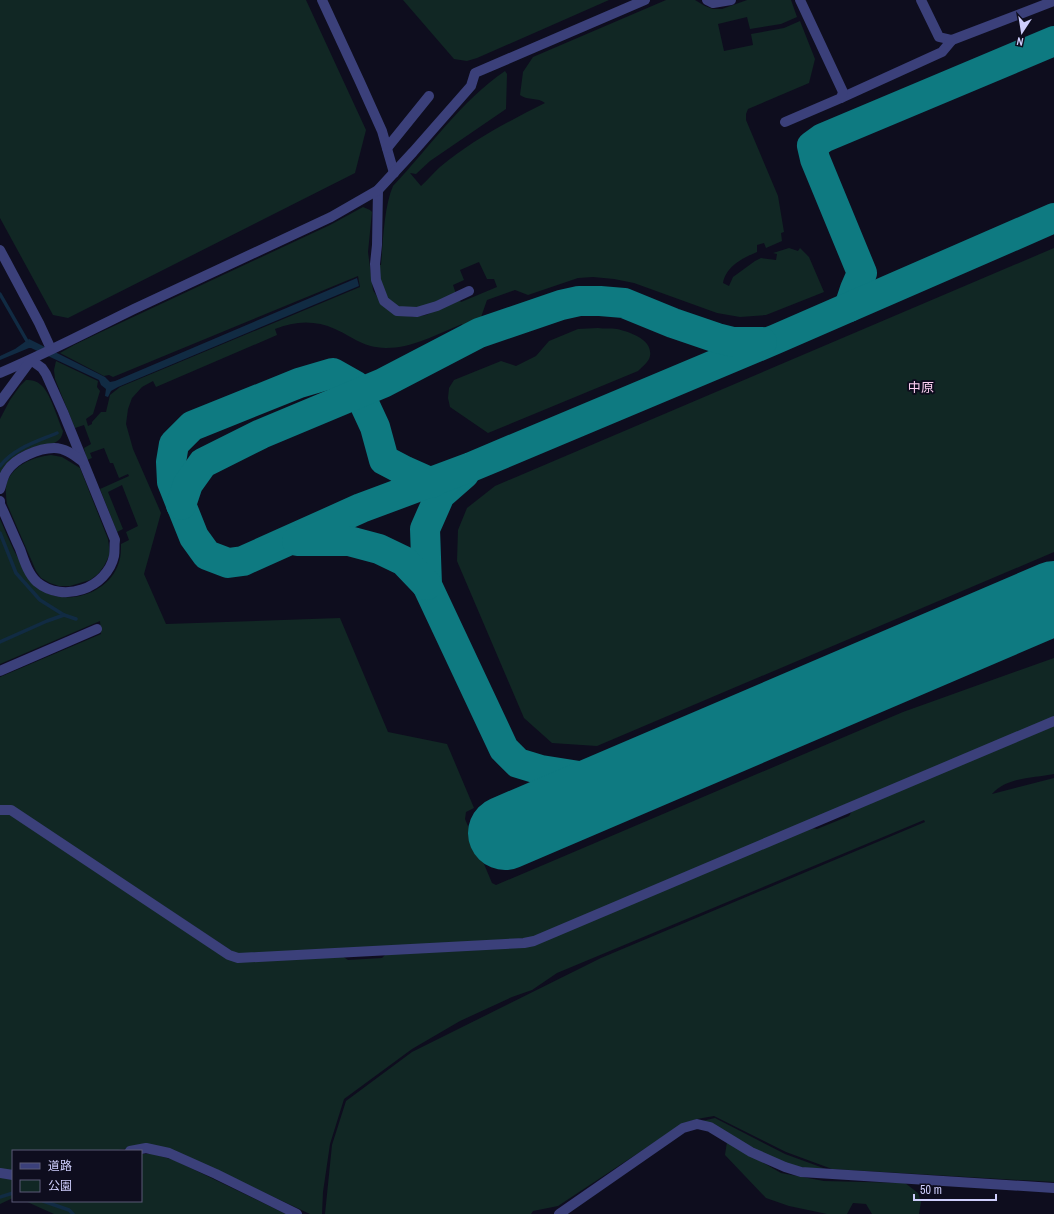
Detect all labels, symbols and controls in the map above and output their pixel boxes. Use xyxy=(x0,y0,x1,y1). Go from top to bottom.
north arrow xyxy=(1002,12,1042,52)
text: N xyxy=(1015,34,1025,49)
district label: 中原 xyxy=(908,379,934,396)
legend xyxy=(12,1150,142,1202)
text: 道路 xyxy=(48,1158,72,1174)
scale bar xyxy=(914,1176,996,1202)
text: 公園 xyxy=(48,1178,72,1194)
text: 50 m xyxy=(920,1182,942,1198)

